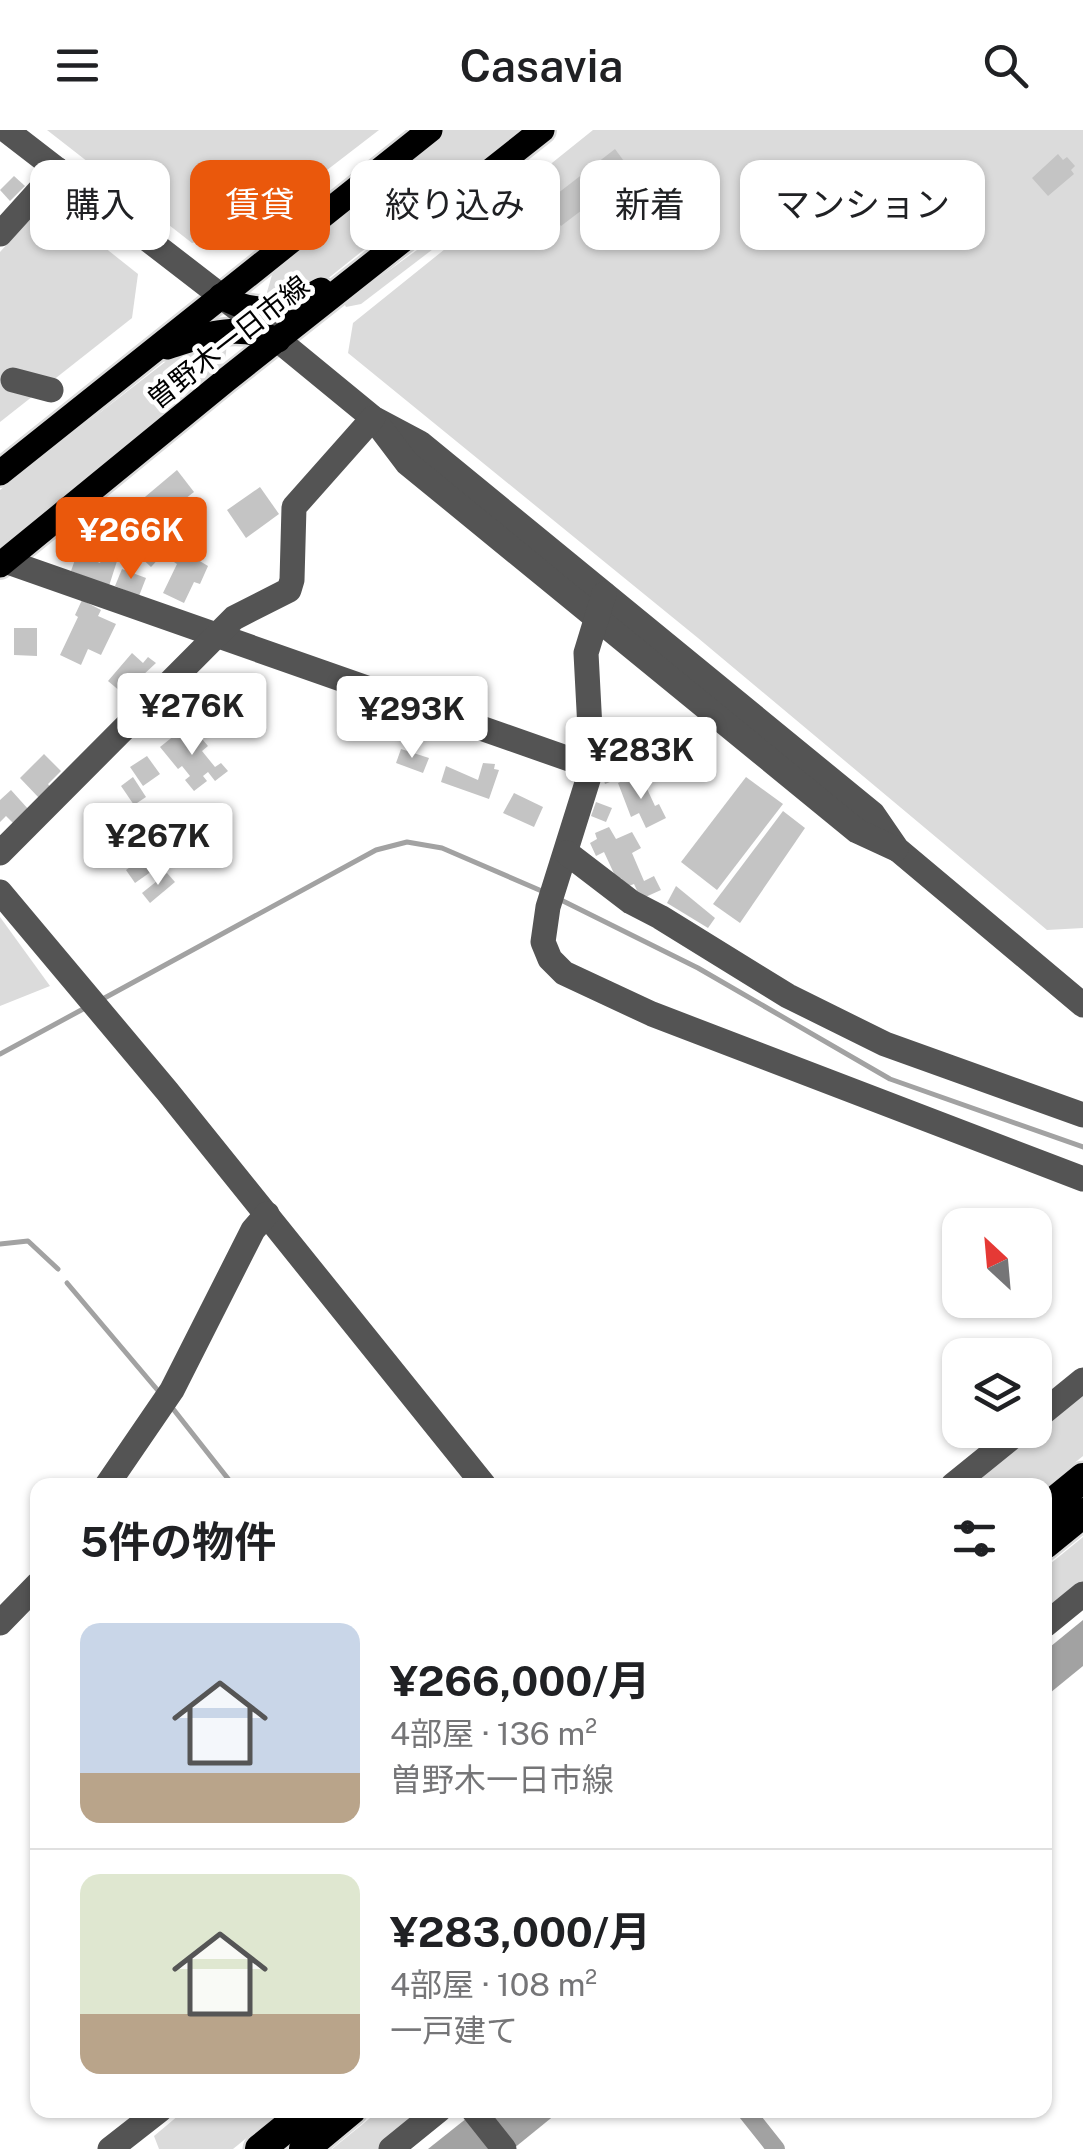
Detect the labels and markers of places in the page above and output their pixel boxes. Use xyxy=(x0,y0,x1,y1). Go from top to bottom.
pin: ¥266K xyxy=(61,497,201,582)
pin: ¥276K xyxy=(122,673,262,758)
pin: ¥293K xyxy=(342,676,482,761)
pin: ¥283K xyxy=(571,717,711,802)
pin: ¥267K xyxy=(88,803,228,888)

